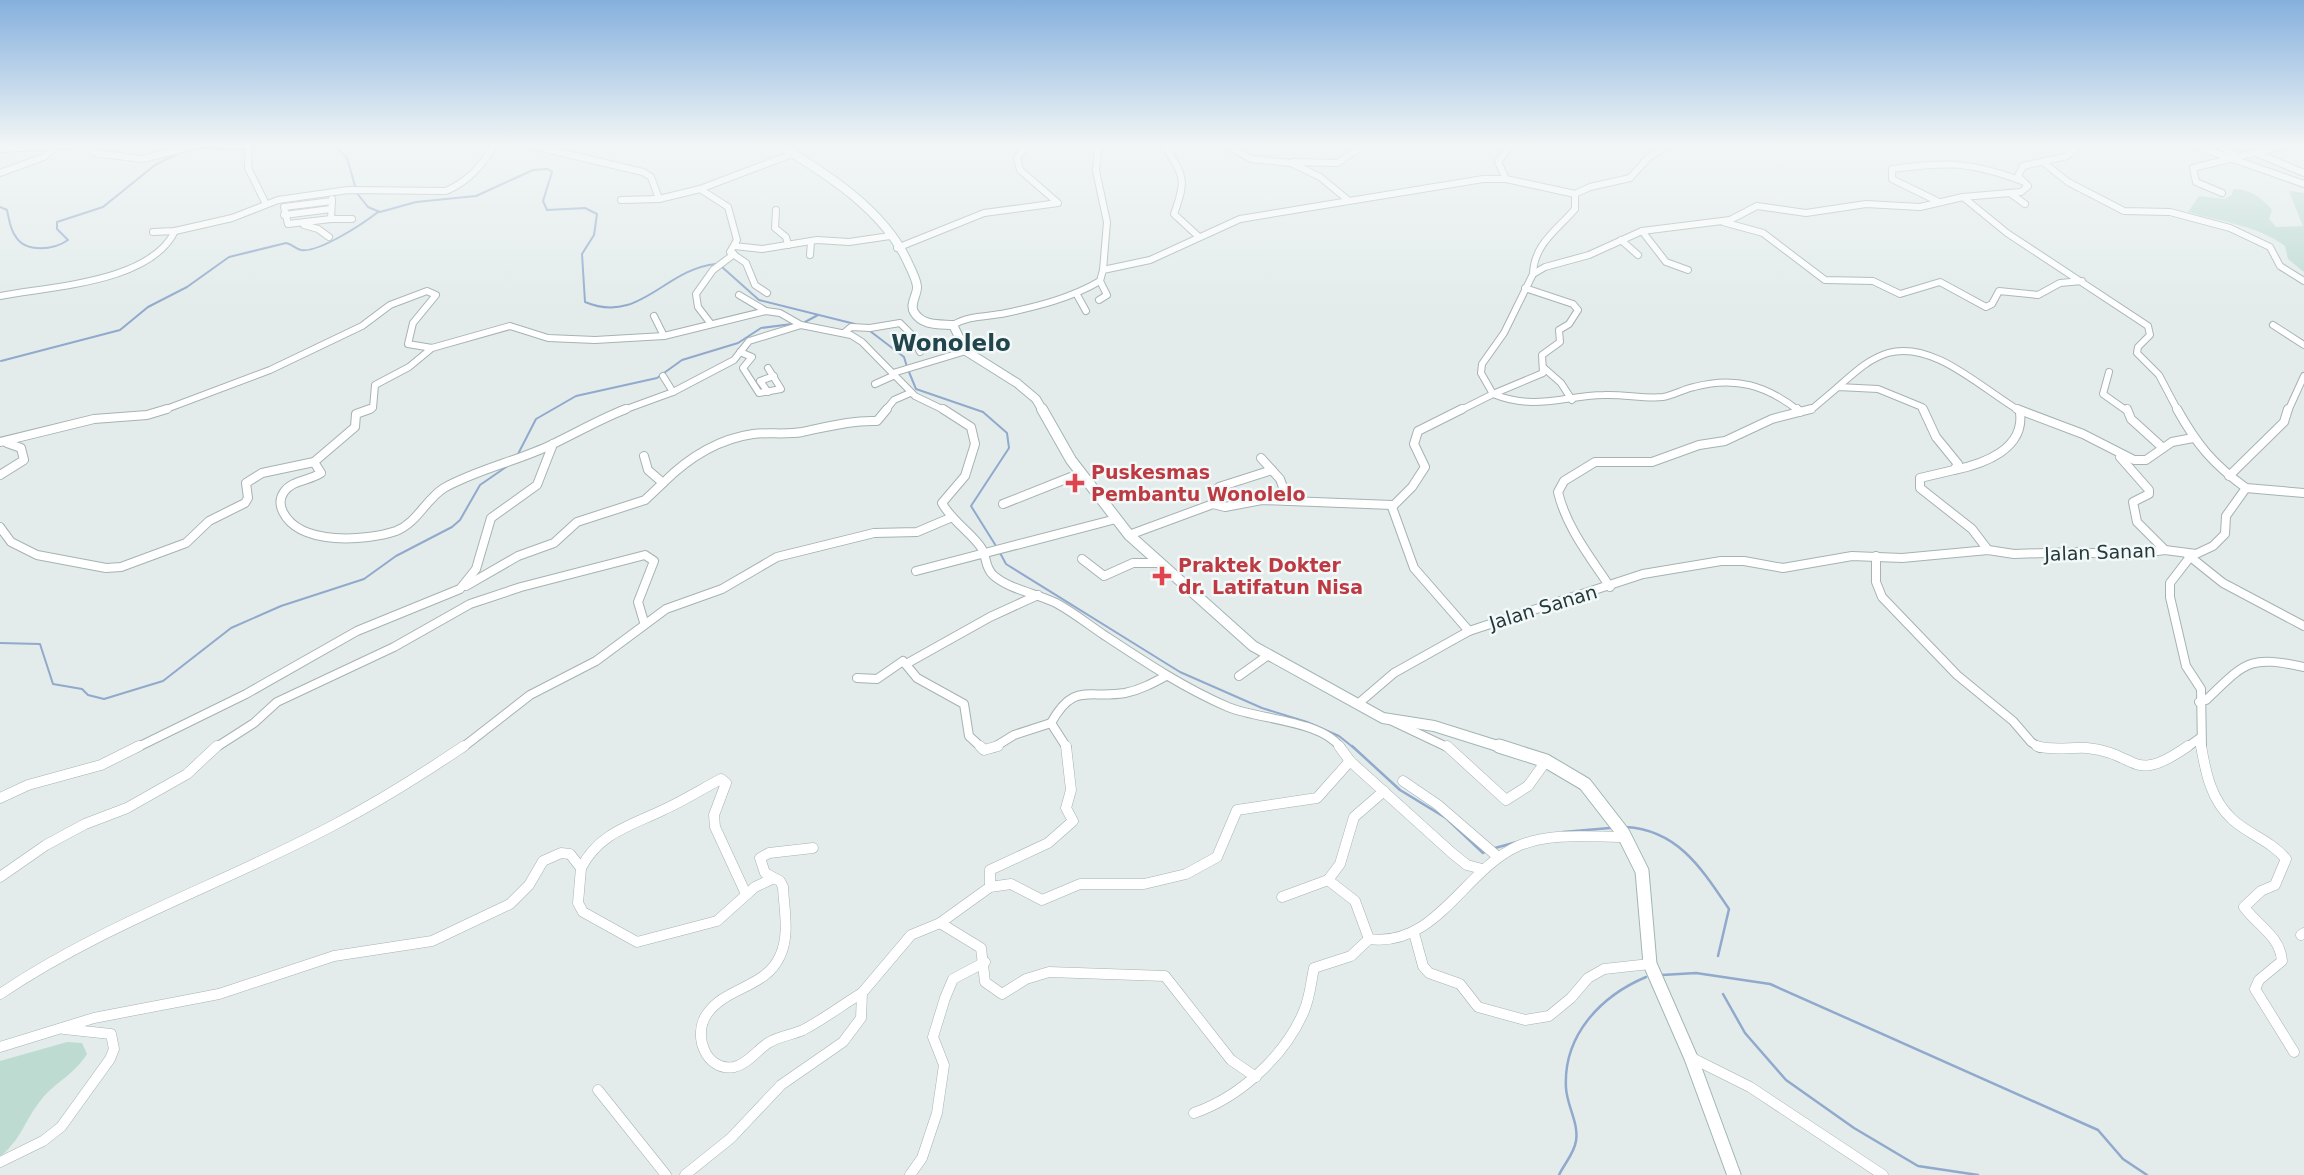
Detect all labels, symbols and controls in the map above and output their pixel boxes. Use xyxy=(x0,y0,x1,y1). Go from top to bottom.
district label: Wonolelo xyxy=(891,330,1011,356)
place label: Puskesmas Pembantu Wonolelo xyxy=(1091,461,1306,505)
marker: Puskesmas Pembantu Wonolelo xyxy=(1065,473,1085,493)
street label: Jalan Sanan xyxy=(2043,539,2156,565)
place label: Praktek Dokter dr. Latifatun Nisa xyxy=(1178,554,1363,598)
marker: Praktek Dokter dr. Latifatun Nisa xyxy=(1152,566,1172,586)
street label: Jalan Sanan xyxy=(1485,580,1600,634)

